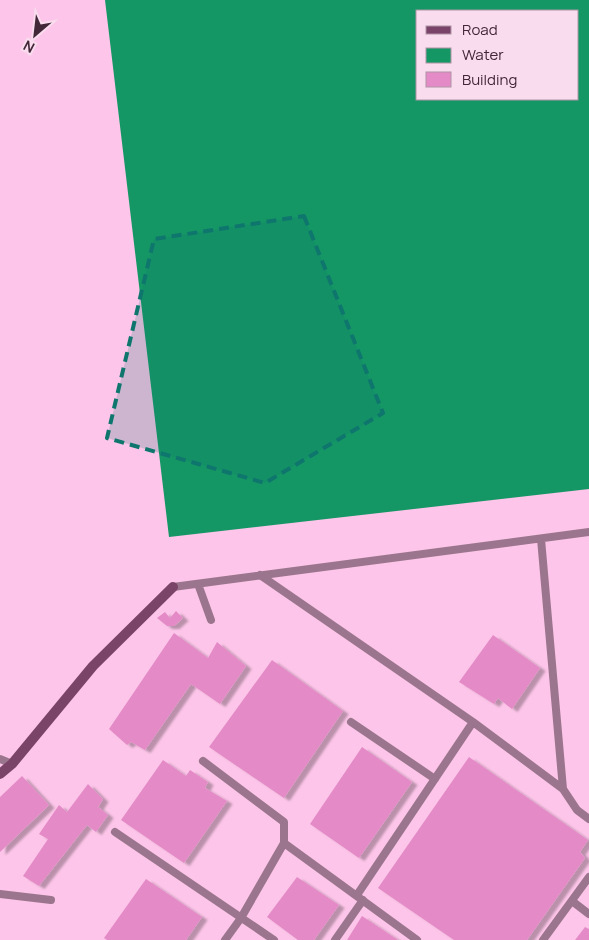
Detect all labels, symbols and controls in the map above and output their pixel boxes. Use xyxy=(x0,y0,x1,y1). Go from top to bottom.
north arrow xyxy=(10,10,60,60)
legend xyxy=(416,10,579,100)
text: Road xyxy=(462,19,498,40)
text: N xyxy=(20,36,38,58)
text: Water xyxy=(462,44,504,65)
text: Building xyxy=(462,69,517,90)

